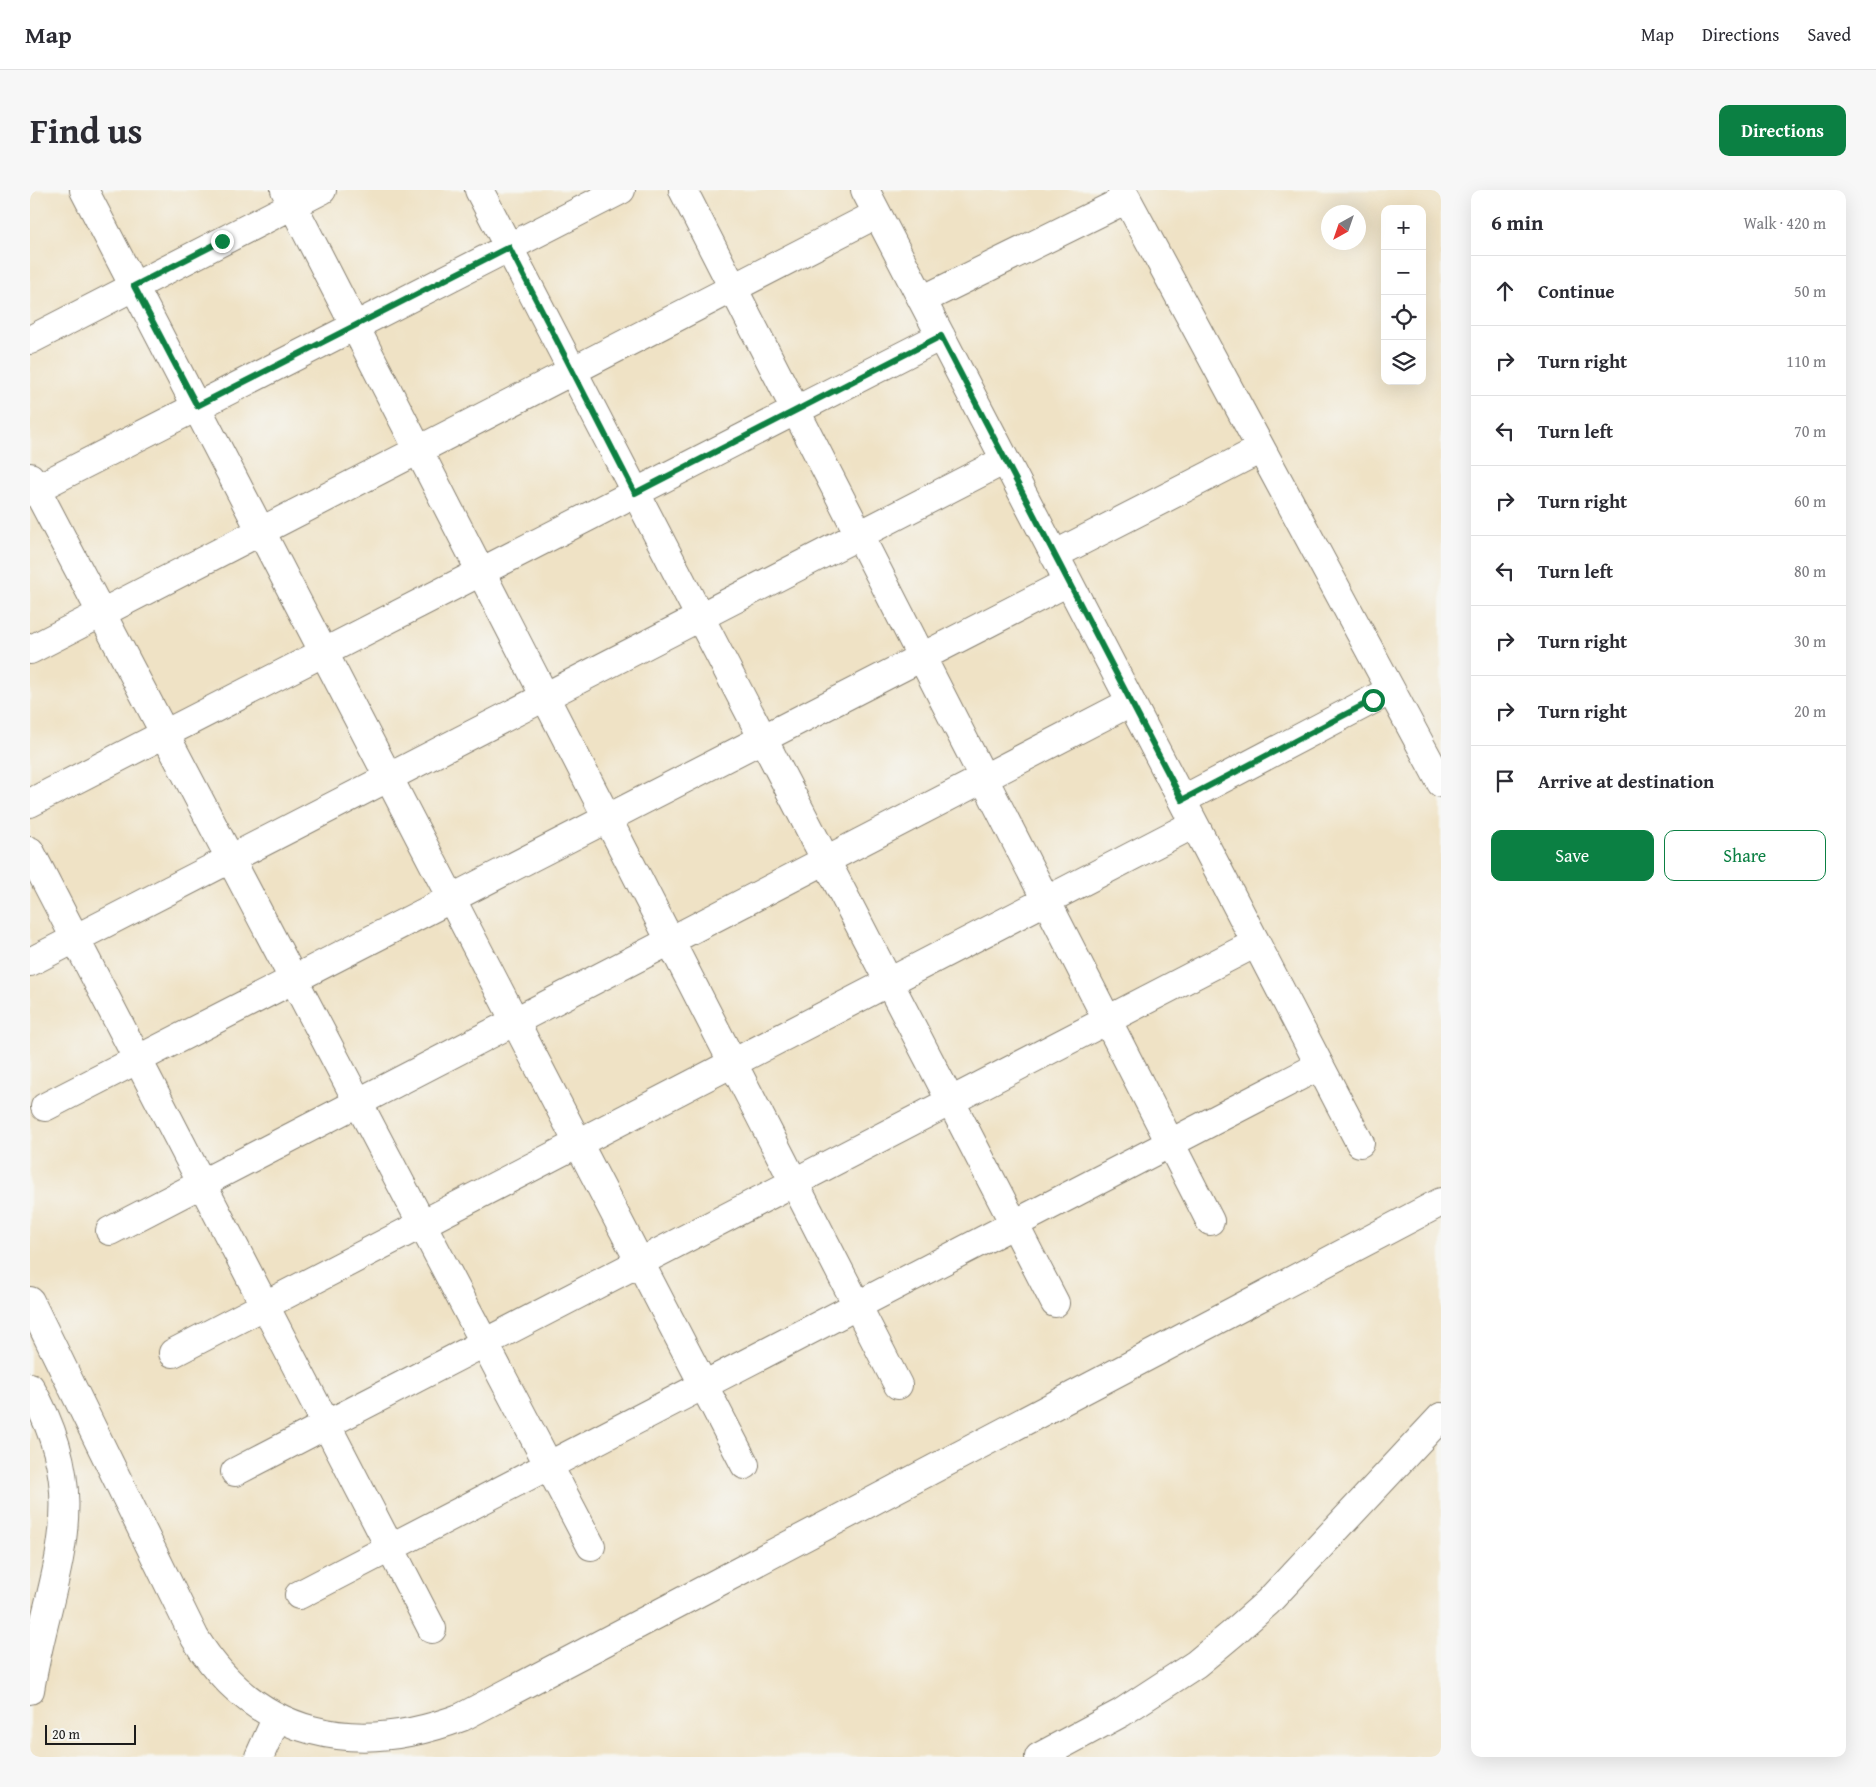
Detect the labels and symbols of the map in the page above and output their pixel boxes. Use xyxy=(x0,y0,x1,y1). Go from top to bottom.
north arrow xyxy=(1321,205,1366,250)
route end xyxy=(211,230,234,253)
route start xyxy=(1362,689,1385,712)
scale bar xyxy=(45,1722,136,1745)

